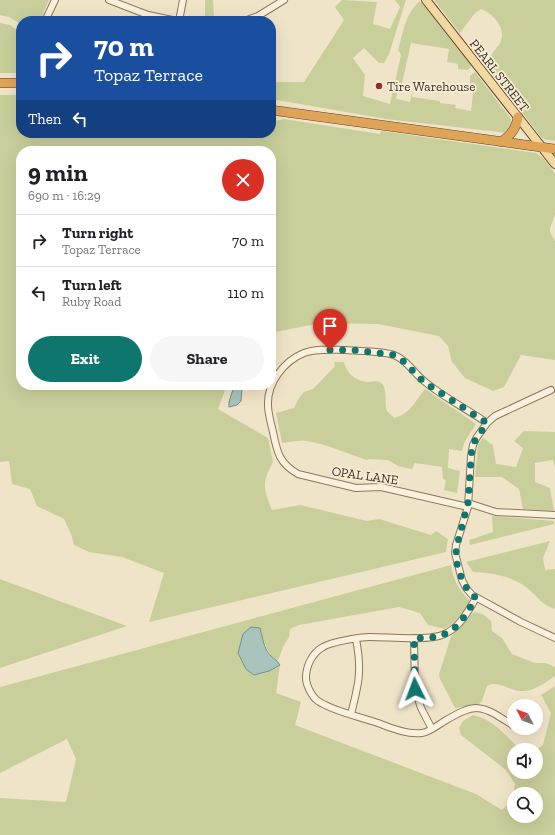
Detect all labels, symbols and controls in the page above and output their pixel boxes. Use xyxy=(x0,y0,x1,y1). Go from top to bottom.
text: 70 m xyxy=(94,30,154,63)
icon: right xyxy=(28,32,80,84)
street label: PEARL STREET xyxy=(467,36,532,114)
text: Topaz Terrace xyxy=(94,64,203,86)
place label: Tire Warehouse xyxy=(387,79,475,94)
marker: Tire Warehouse xyxy=(374,81,384,91)
icon: left xyxy=(69,108,91,130)
text: Then xyxy=(28,110,61,128)
text: 9 min xyxy=(28,158,88,187)
button: close xyxy=(222,159,264,201)
text: 690 m · 16:29 xyxy=(28,188,101,203)
text: Turn right xyxy=(62,224,133,242)
icon: right xyxy=(28,230,50,252)
text: 70 m xyxy=(232,232,264,250)
text: Topaz Terrace xyxy=(62,242,141,257)
text: Turn left xyxy=(62,276,122,294)
icon: left xyxy=(28,282,50,304)
text: 110 m xyxy=(227,284,264,302)
text: Ruby Road xyxy=(62,294,121,309)
pin xyxy=(313,309,347,350)
icon: arrive xyxy=(319,315,341,337)
button: Exit xyxy=(28,336,142,382)
button: Share xyxy=(150,336,264,382)
street label: OPAL LANE xyxy=(331,463,400,488)
position arrow xyxy=(394,668,436,710)
north arrow xyxy=(507,699,543,735)
map controls xyxy=(507,699,543,823)
button: sound xyxy=(507,743,543,779)
button: search xyxy=(507,787,543,823)

